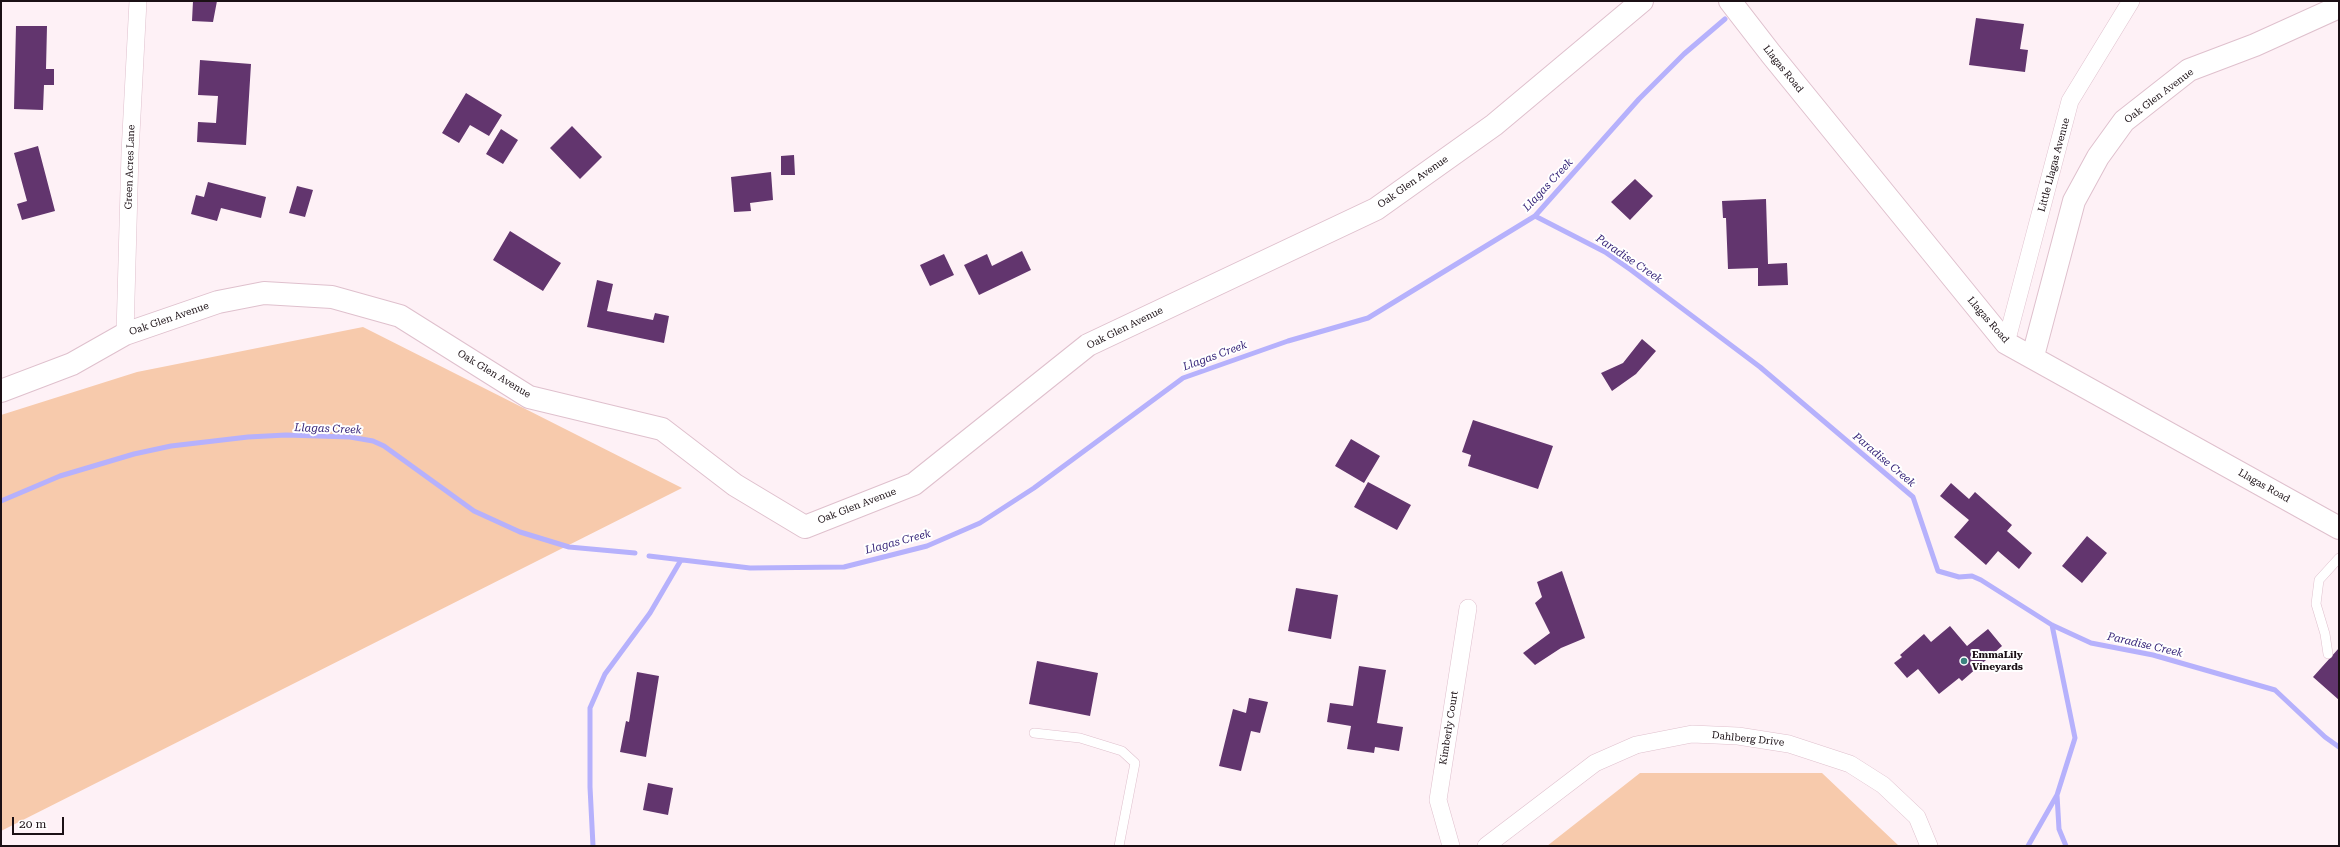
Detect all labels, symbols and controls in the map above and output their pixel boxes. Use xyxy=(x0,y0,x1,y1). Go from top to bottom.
street label: Llagas Road xyxy=(1760,43,1806,95)
street label: Oak Glen Avenue xyxy=(2122,66,2196,126)
street label: Little Llagas Avenue xyxy=(2036,117,2072,213)
street label: Green Acres Lane xyxy=(123,124,137,210)
street label: Oak Glen Avenue xyxy=(1375,153,1451,211)
water label: Llagas Creek xyxy=(1520,156,1576,214)
water label: Paradise Creek xyxy=(1593,232,1665,286)
street label: Llagas Road xyxy=(1965,294,2011,346)
street label: Oak Glen Avenue xyxy=(128,300,210,338)
street label: Oak Glen Avenue xyxy=(1085,304,1165,352)
water label: Llagas Creek xyxy=(1181,338,1249,374)
street label: Oak Glen Avenue xyxy=(455,347,533,401)
water label: Llagas Creek xyxy=(294,421,362,437)
water label: Paradise Creek xyxy=(1850,430,1918,490)
street label: Llagas Road xyxy=(2236,467,2292,505)
street label: Oak Glen Avenue xyxy=(816,485,898,527)
water label: Llagas Creek xyxy=(864,527,932,557)
water label: Paradise Creek xyxy=(2106,630,2184,660)
place label: EmmaLily Vineyards xyxy=(1972,649,2023,672)
marker: EmmaLily Vineyards xyxy=(1959,656,1969,666)
street label: Kimberly Court xyxy=(1437,690,1461,766)
street label: Dahlberg Drive xyxy=(1711,729,1785,749)
scale bar xyxy=(14,809,66,835)
text: 20 m xyxy=(19,817,46,831)

